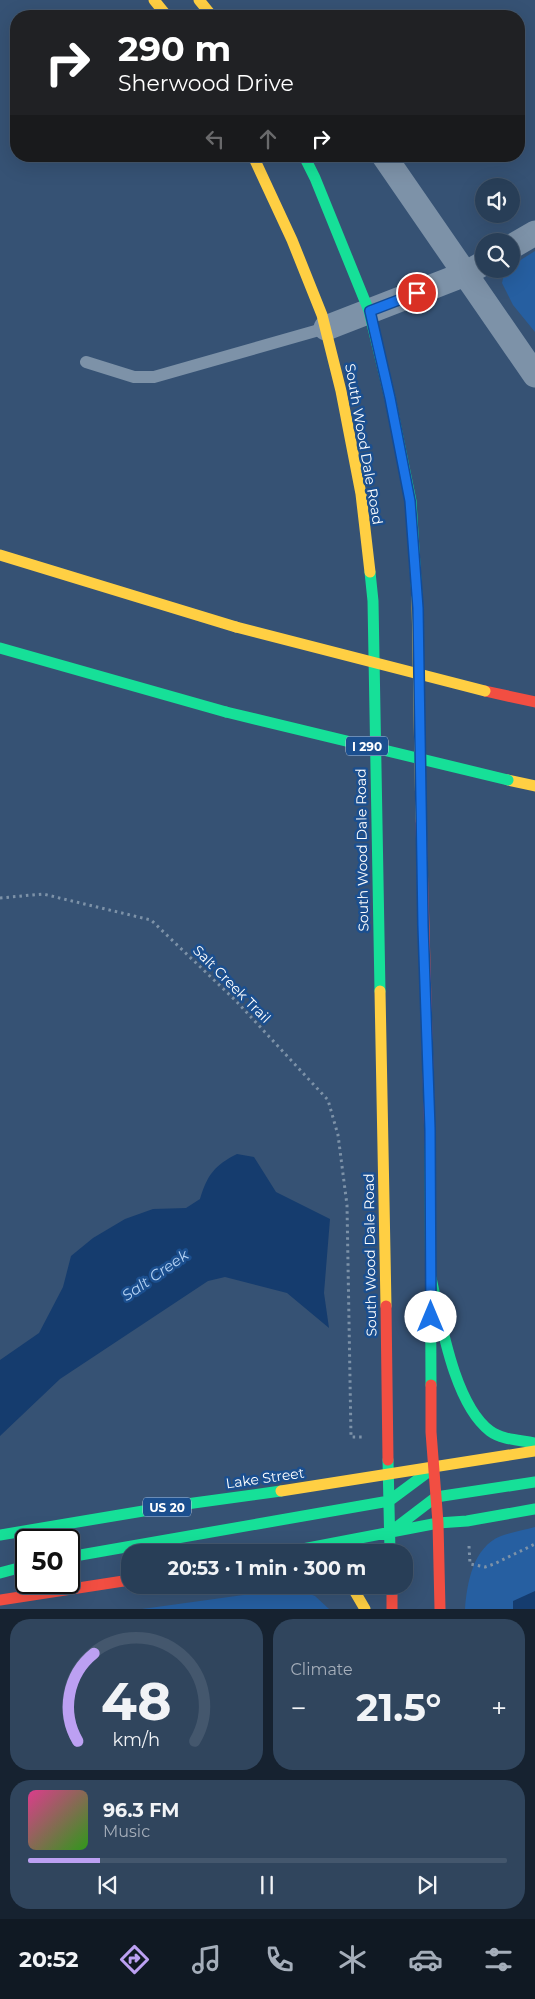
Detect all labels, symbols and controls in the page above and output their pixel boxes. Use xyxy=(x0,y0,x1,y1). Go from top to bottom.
text: 290 m xyxy=(118,27,231,70)
icon: right xyxy=(35,30,100,95)
text: Sherwood Drive xyxy=(118,70,294,97)
icon: left xyxy=(201,125,229,153)
icon: ahead xyxy=(254,125,282,153)
icon: right xyxy=(307,125,335,153)
map controls xyxy=(475,178,520,278)
button: sound xyxy=(475,178,520,223)
button: search xyxy=(475,233,520,278)
pin xyxy=(396,272,438,314)
icon: arrive xyxy=(403,279,431,307)
street label: South Wood Dale Road xyxy=(341,362,387,526)
road number: I 290 xyxy=(346,736,388,756)
street label: South Wood Dale Road xyxy=(352,768,372,932)
street label: Salt Creek Trail xyxy=(189,941,275,1027)
street label: South Wood Dale Road xyxy=(360,1173,380,1337)
water label: Salt Creek xyxy=(118,1244,193,1305)
position arrow xyxy=(404,1290,456,1342)
street label: Lake Street xyxy=(225,1464,306,1492)
road number: US 20 xyxy=(143,1498,191,1516)
speed limit sign: 50 xyxy=(15,1529,80,1594)
text: 20:53 · 1 min · 300 m xyxy=(168,1557,366,1580)
text: Climate xyxy=(291,1660,353,1679)
text: 48 xyxy=(101,1670,172,1733)
text: 21.5° xyxy=(356,1684,442,1731)
text: − xyxy=(291,1691,307,1725)
text: + xyxy=(491,1691,507,1725)
text: km/h xyxy=(112,1729,160,1750)
text: 96.3 FM xyxy=(103,1799,179,1822)
text: Music xyxy=(103,1822,150,1841)
icon: previous xyxy=(94,1871,122,1899)
icon: pause xyxy=(253,1871,281,1899)
icon: next xyxy=(413,1871,441,1899)
icon: directions xyxy=(117,1942,152,1977)
icon: music xyxy=(189,1942,224,1977)
icon: phone xyxy=(262,1942,297,1977)
icon: climate xyxy=(335,1942,370,1977)
icon: car xyxy=(408,1942,443,1977)
icon: filters xyxy=(481,1942,516,1977)
text: 20:52 xyxy=(19,1946,79,1973)

